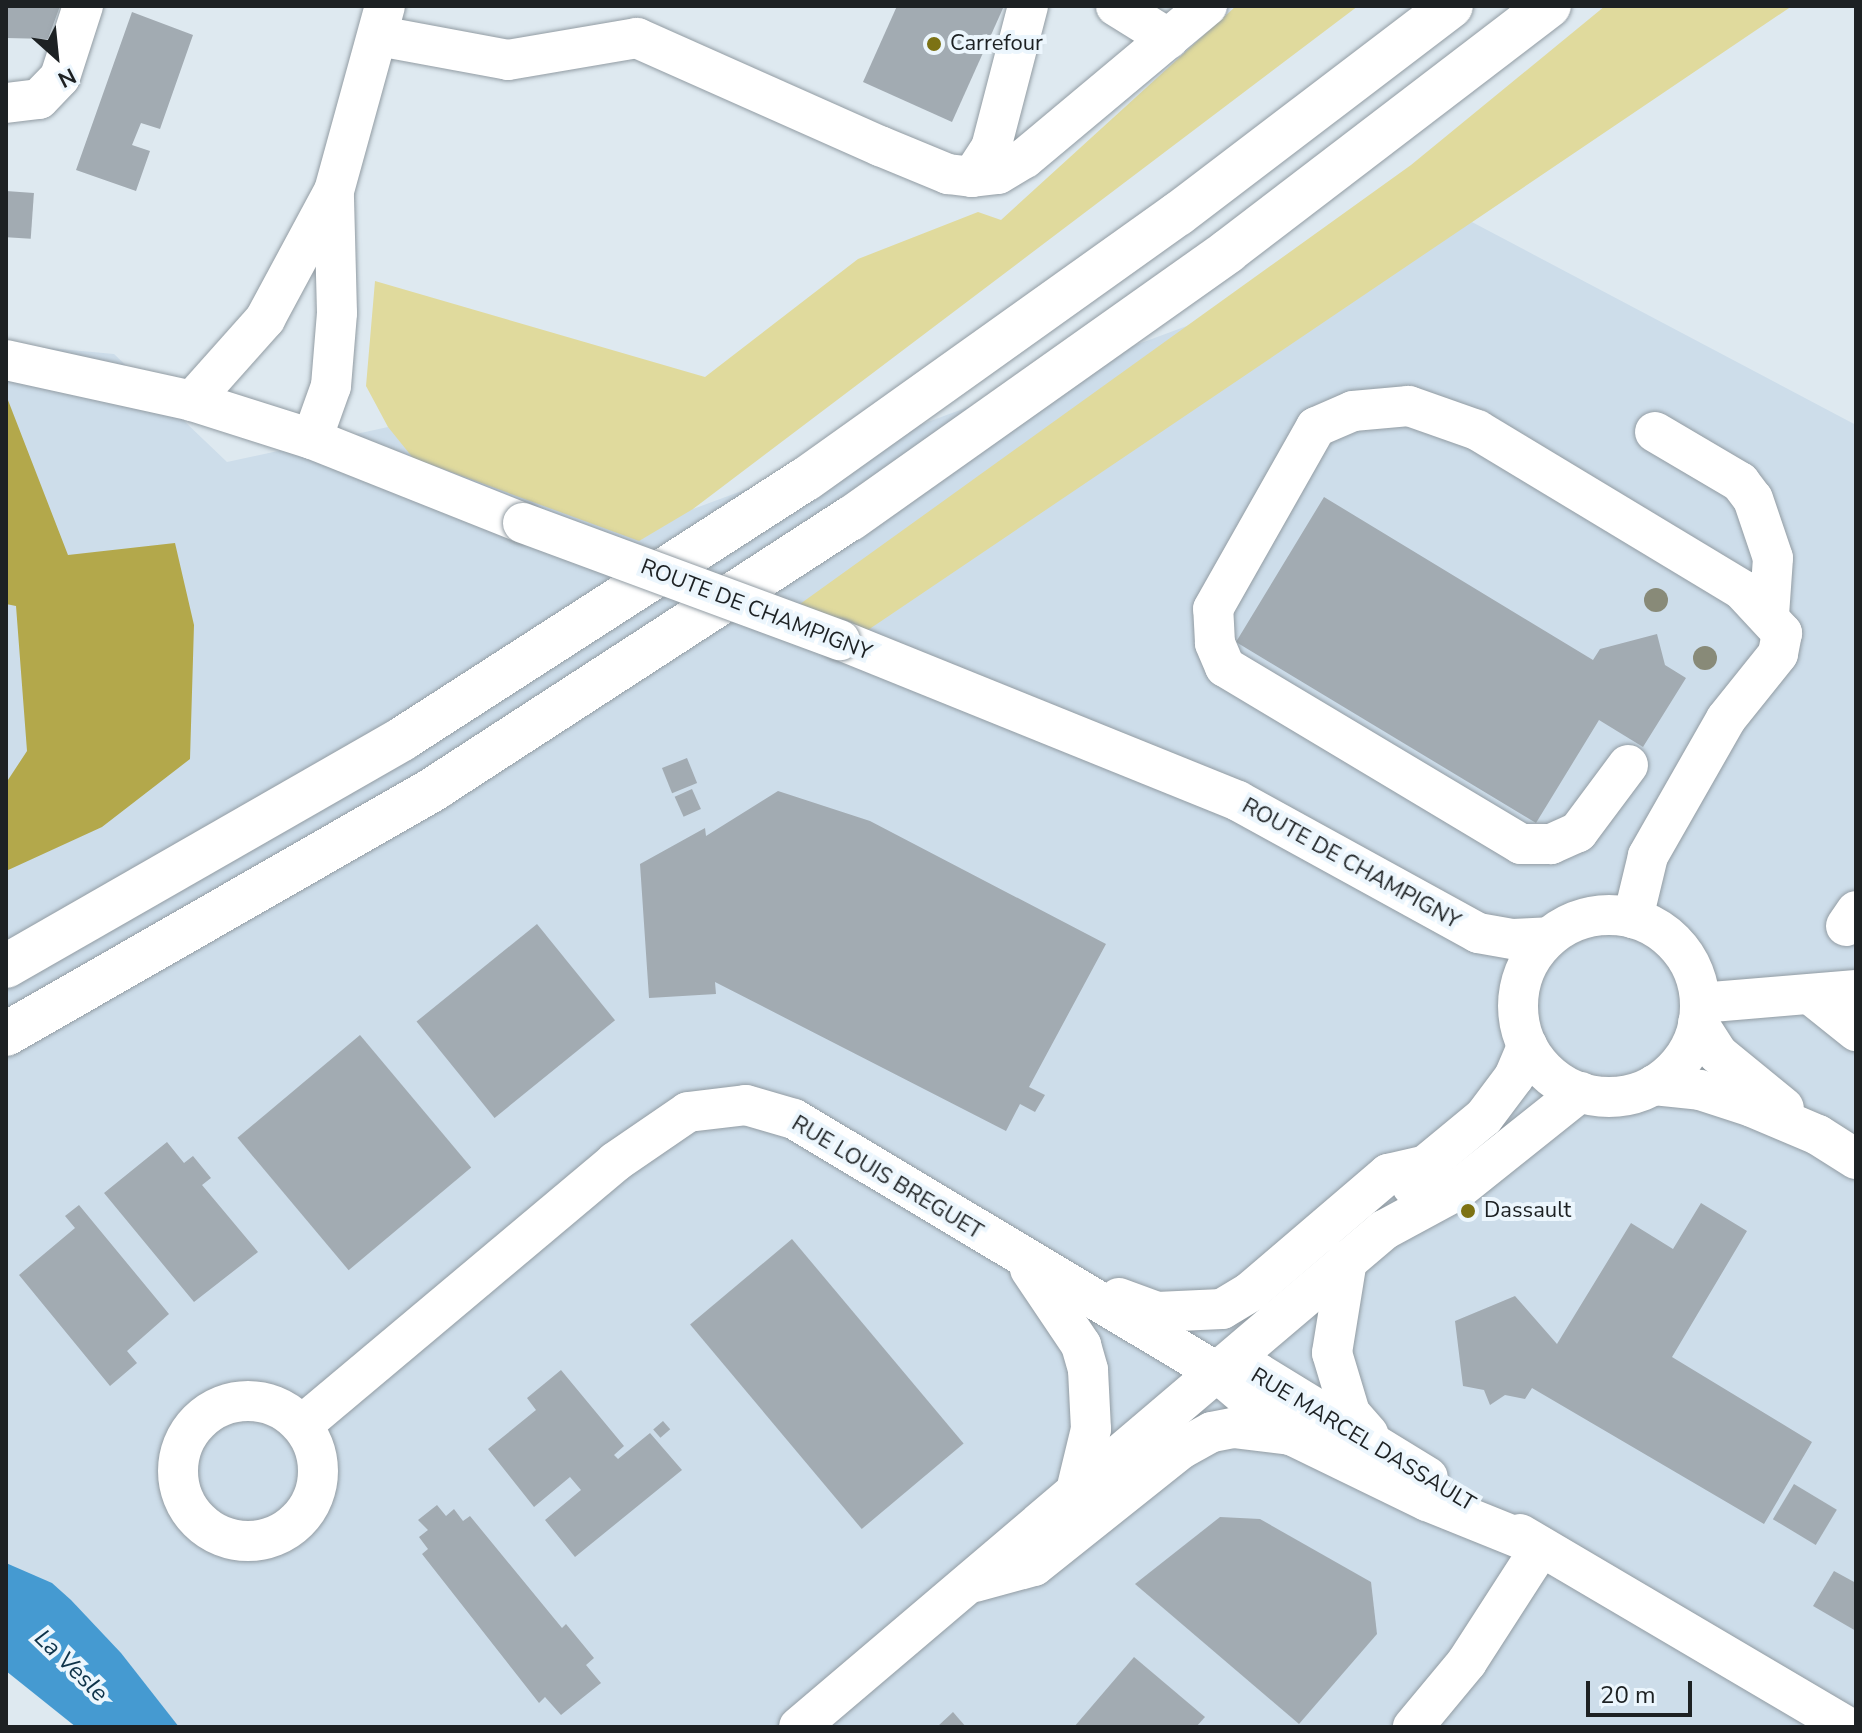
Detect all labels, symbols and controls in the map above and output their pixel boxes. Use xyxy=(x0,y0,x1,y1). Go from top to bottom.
north arrow xyxy=(16,16,96,96)
place label: Carrefour xyxy=(950,31,1043,57)
marker: Carrefour xyxy=(925,35,943,53)
text: N xyxy=(53,60,81,94)
street label: ROUTE DE CHAMPIGNY xyxy=(637,554,875,666)
street label: ROUTE DE CHAMPIGNY xyxy=(1237,793,1465,935)
street label: RUE LOUIS BREGUET xyxy=(787,1110,987,1246)
place label: Dassault xyxy=(1484,1198,1571,1224)
marker: Dassault xyxy=(1459,1202,1477,1220)
street label: RUE MARCEL DASSAULT xyxy=(1246,1362,1480,1518)
water label: La Vesle xyxy=(28,1624,114,1708)
scale bar xyxy=(1590,1665,1696,1715)
text: 20 m xyxy=(1600,1679,1656,1711)

